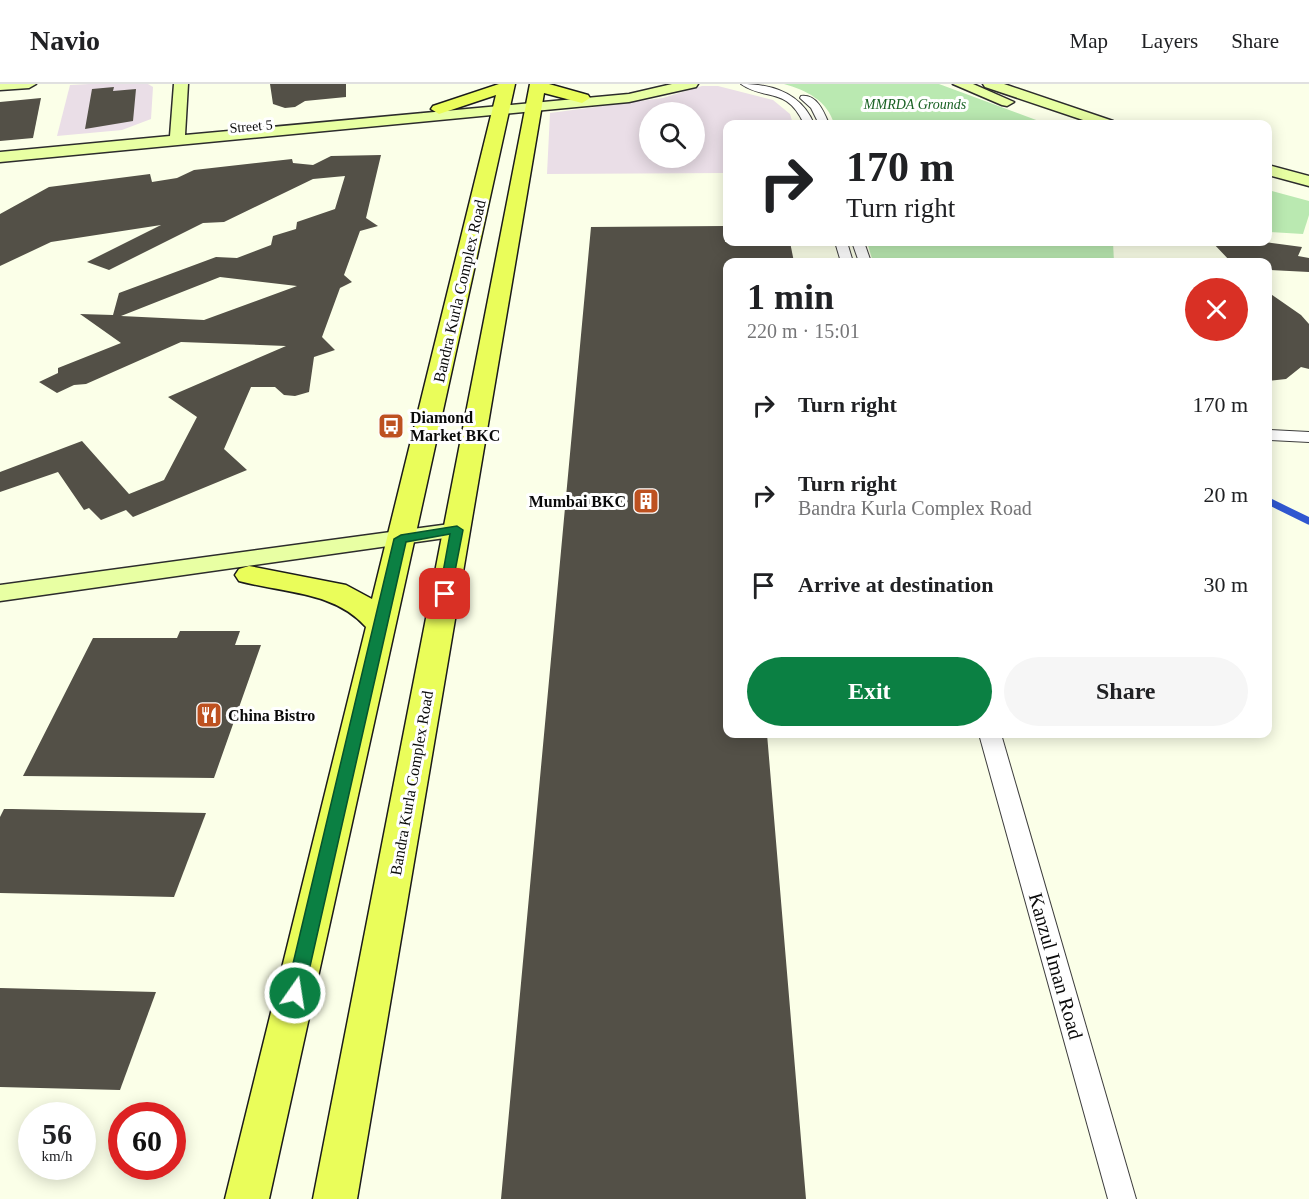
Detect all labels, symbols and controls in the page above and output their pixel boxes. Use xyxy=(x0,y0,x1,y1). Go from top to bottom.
text: Navio xyxy=(30,25,100,56)
text: Map xyxy=(1070,29,1108,53)
text: Layers xyxy=(1141,29,1198,53)
text: Share xyxy=(1231,29,1279,53)
park label: MMRDA Grounds xyxy=(863,97,967,112)
map controls xyxy=(639,102,705,168)
button: search xyxy=(639,102,705,168)
street label: Street 5 xyxy=(229,117,273,136)
icon: right xyxy=(747,144,825,222)
text: 170 m xyxy=(846,144,955,190)
text: Turn right xyxy=(846,193,955,223)
street label: Bandra Kurla Complex Road xyxy=(430,198,490,384)
text: 1 min xyxy=(747,277,834,317)
button: close xyxy=(1185,278,1248,341)
text: 220 m · 15:01 xyxy=(747,320,860,342)
icon: right xyxy=(747,389,780,422)
text: Turn right xyxy=(798,392,897,417)
text: 170 m xyxy=(1192,392,1248,417)
place label: Diamond Market BKC xyxy=(410,409,500,444)
bus stop icon: Diamond Market BKC xyxy=(376,411,406,441)
text: Turn right xyxy=(798,471,897,496)
icon: right xyxy=(747,479,780,512)
text: 20 m xyxy=(1203,482,1248,507)
building icon: Mumbai BKC xyxy=(631,486,661,516)
place label: Mumbai BKC xyxy=(529,493,626,510)
text: Bandra Kurla Complex Road xyxy=(798,497,1032,519)
pin xyxy=(419,568,470,619)
icon: arrive xyxy=(747,569,780,602)
text: Arrive at destination xyxy=(798,572,994,597)
text: 30 m xyxy=(1203,572,1248,597)
icon: arrive xyxy=(428,577,461,610)
button: Exit xyxy=(747,657,992,726)
button: Share xyxy=(1004,657,1248,726)
street label: Bandra Kurla Complex Road xyxy=(387,689,437,877)
restaurant icon: China Bistro xyxy=(194,700,224,730)
place label: China Bistro xyxy=(228,707,315,724)
street label: Kanzul Iman Road xyxy=(1025,890,1087,1042)
position arrow xyxy=(263,961,327,1025)
speed limit sign: 60 xyxy=(108,1102,186,1180)
text: 56 xyxy=(42,1117,72,1150)
text: km/h xyxy=(42,1148,72,1164)

